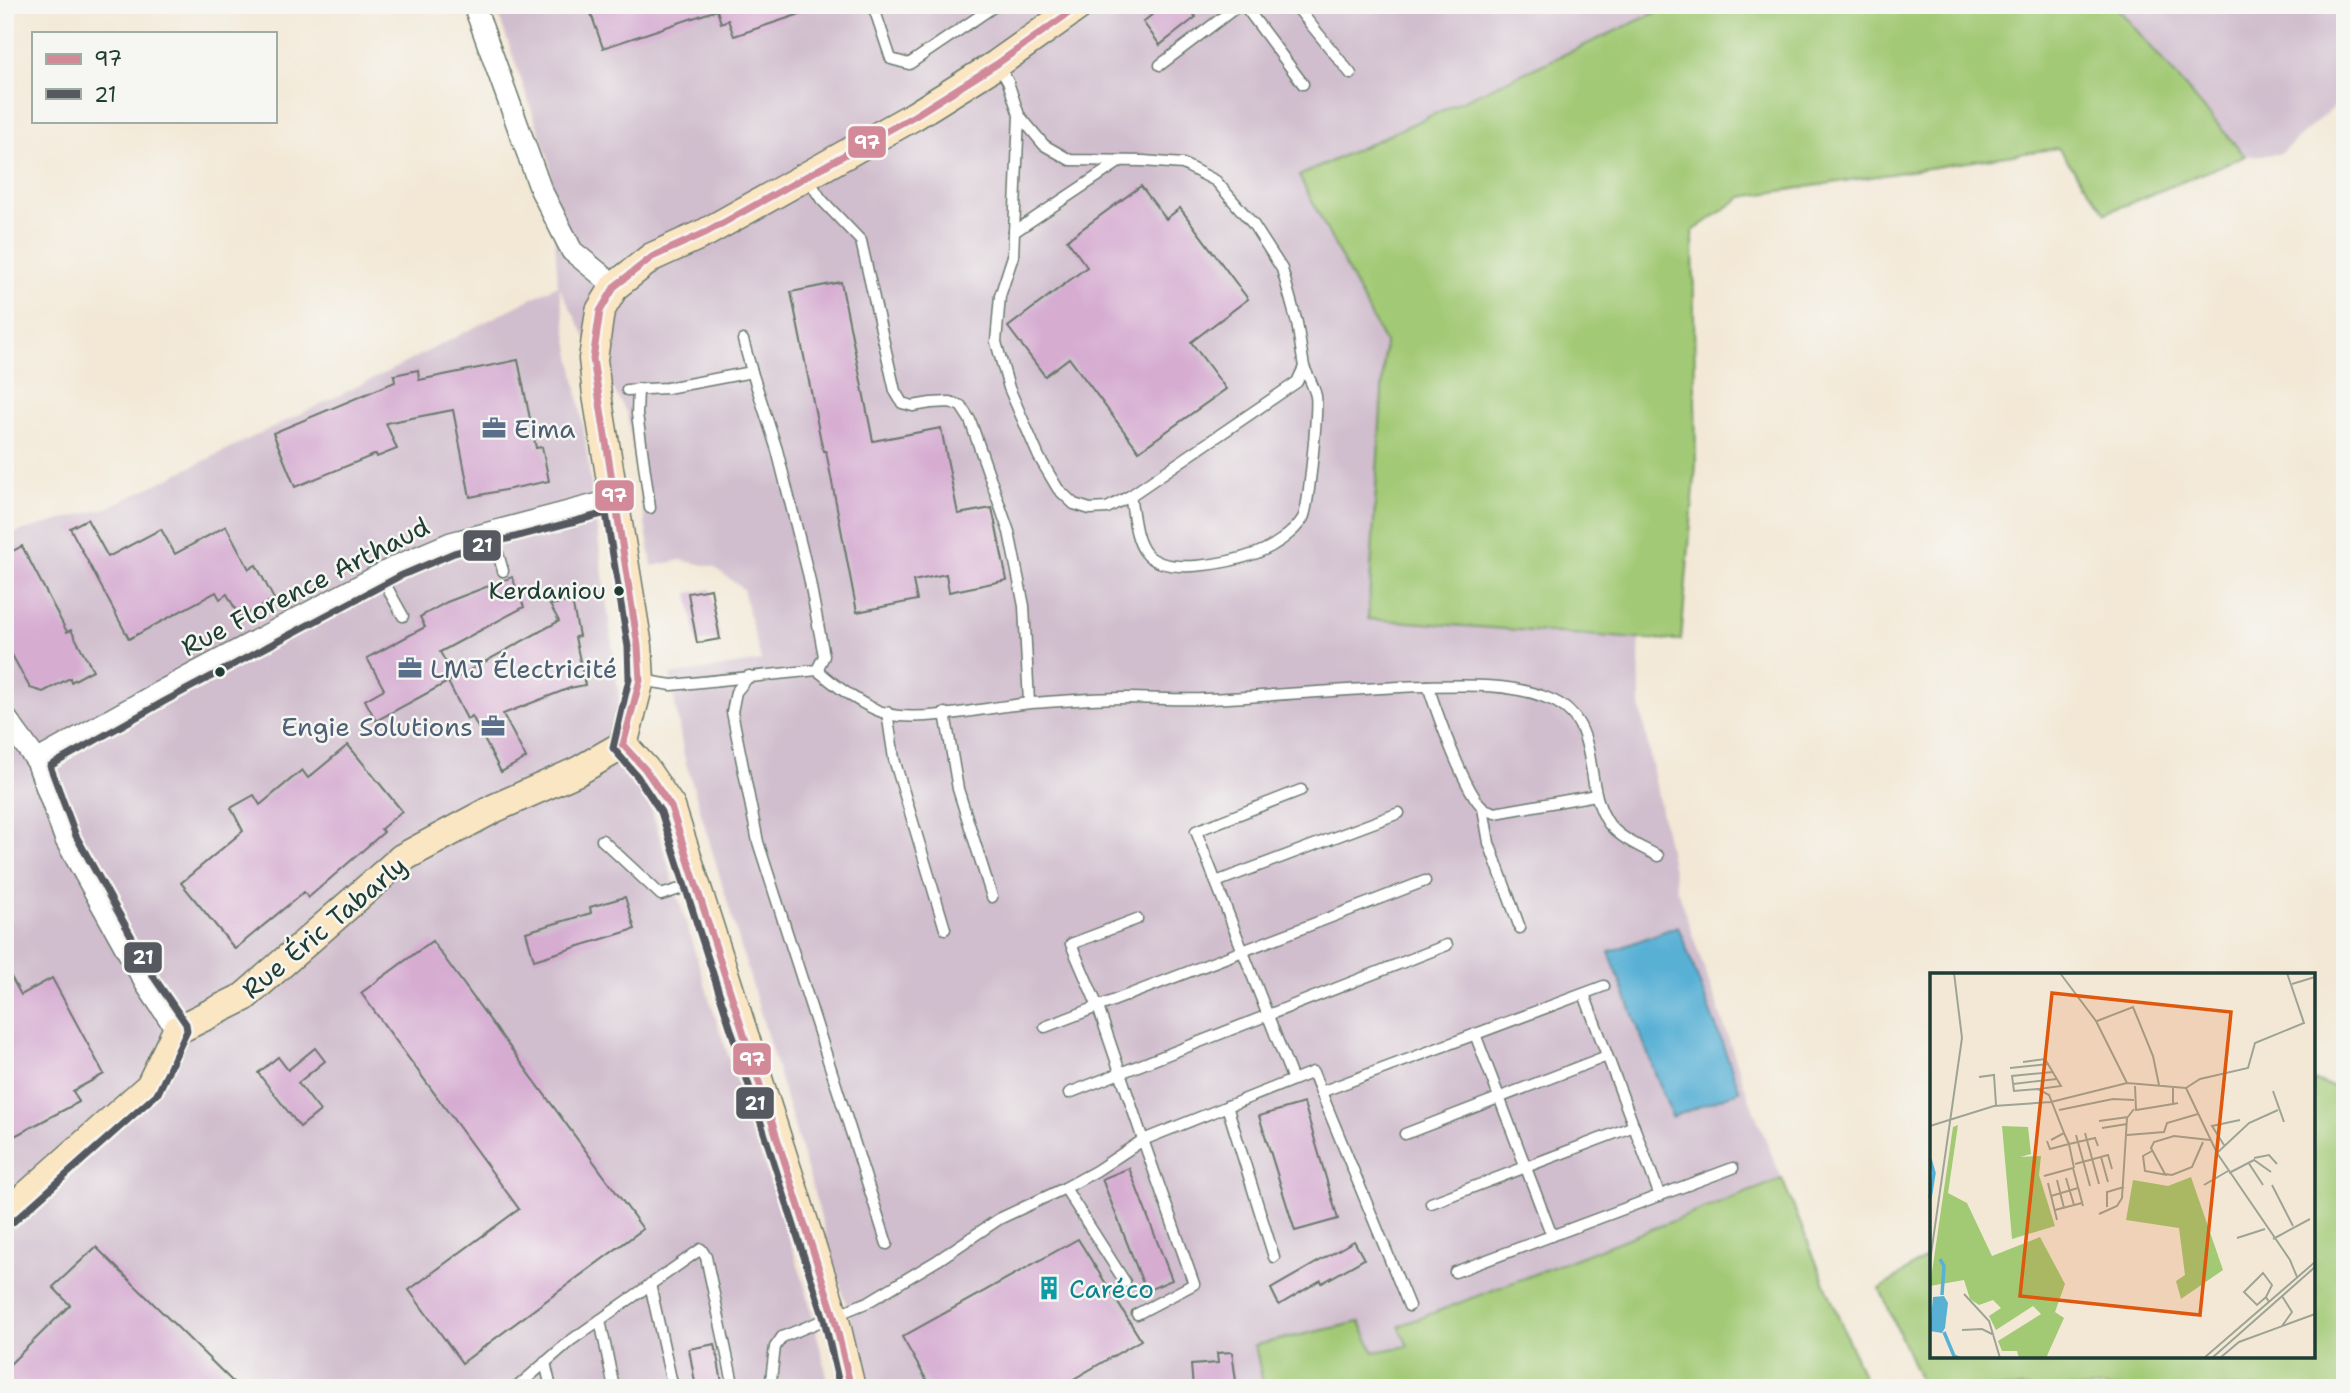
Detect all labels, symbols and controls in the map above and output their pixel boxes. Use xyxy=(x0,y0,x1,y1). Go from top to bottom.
legend xyxy=(32,32,276,122)
text: 97 xyxy=(94,45,122,73)
text: 21 xyxy=(94,81,116,109)
line badge: 97 xyxy=(847,125,887,159)
text: 97 xyxy=(854,130,880,155)
place label: Eima xyxy=(514,411,576,446)
office icon: Eima xyxy=(480,414,508,442)
line badge: 97 xyxy=(594,479,635,512)
text: 97 xyxy=(601,483,627,508)
street label: Rue Florence Arthaud xyxy=(175,508,435,664)
line badge: 21 xyxy=(462,529,502,562)
text: 21 xyxy=(471,533,493,558)
place label: Kerdaniou xyxy=(489,575,606,607)
marker: Kerdaniou xyxy=(612,584,626,598)
place label: LMJ Électricité xyxy=(430,651,617,686)
office icon: LMJ Électricité xyxy=(396,654,424,682)
unlabelled marker xyxy=(213,665,227,679)
place label: Engie Solutions xyxy=(281,709,473,744)
office icon: Engie Solutions xyxy=(479,712,507,740)
street label: Rue Éric Tabarly xyxy=(234,848,414,1006)
line badge: 21 xyxy=(123,941,163,974)
text: 21 xyxy=(132,945,154,970)
inset map xyxy=(1930,973,2315,1358)
line badge: 97 xyxy=(732,1042,772,1076)
text: 97 xyxy=(739,1047,765,1072)
line badge: 21 xyxy=(735,1086,775,1120)
text: 21 xyxy=(744,1091,766,1116)
place label: Caréco xyxy=(1069,1271,1154,1306)
building icon: Caréco xyxy=(1035,1274,1063,1302)

